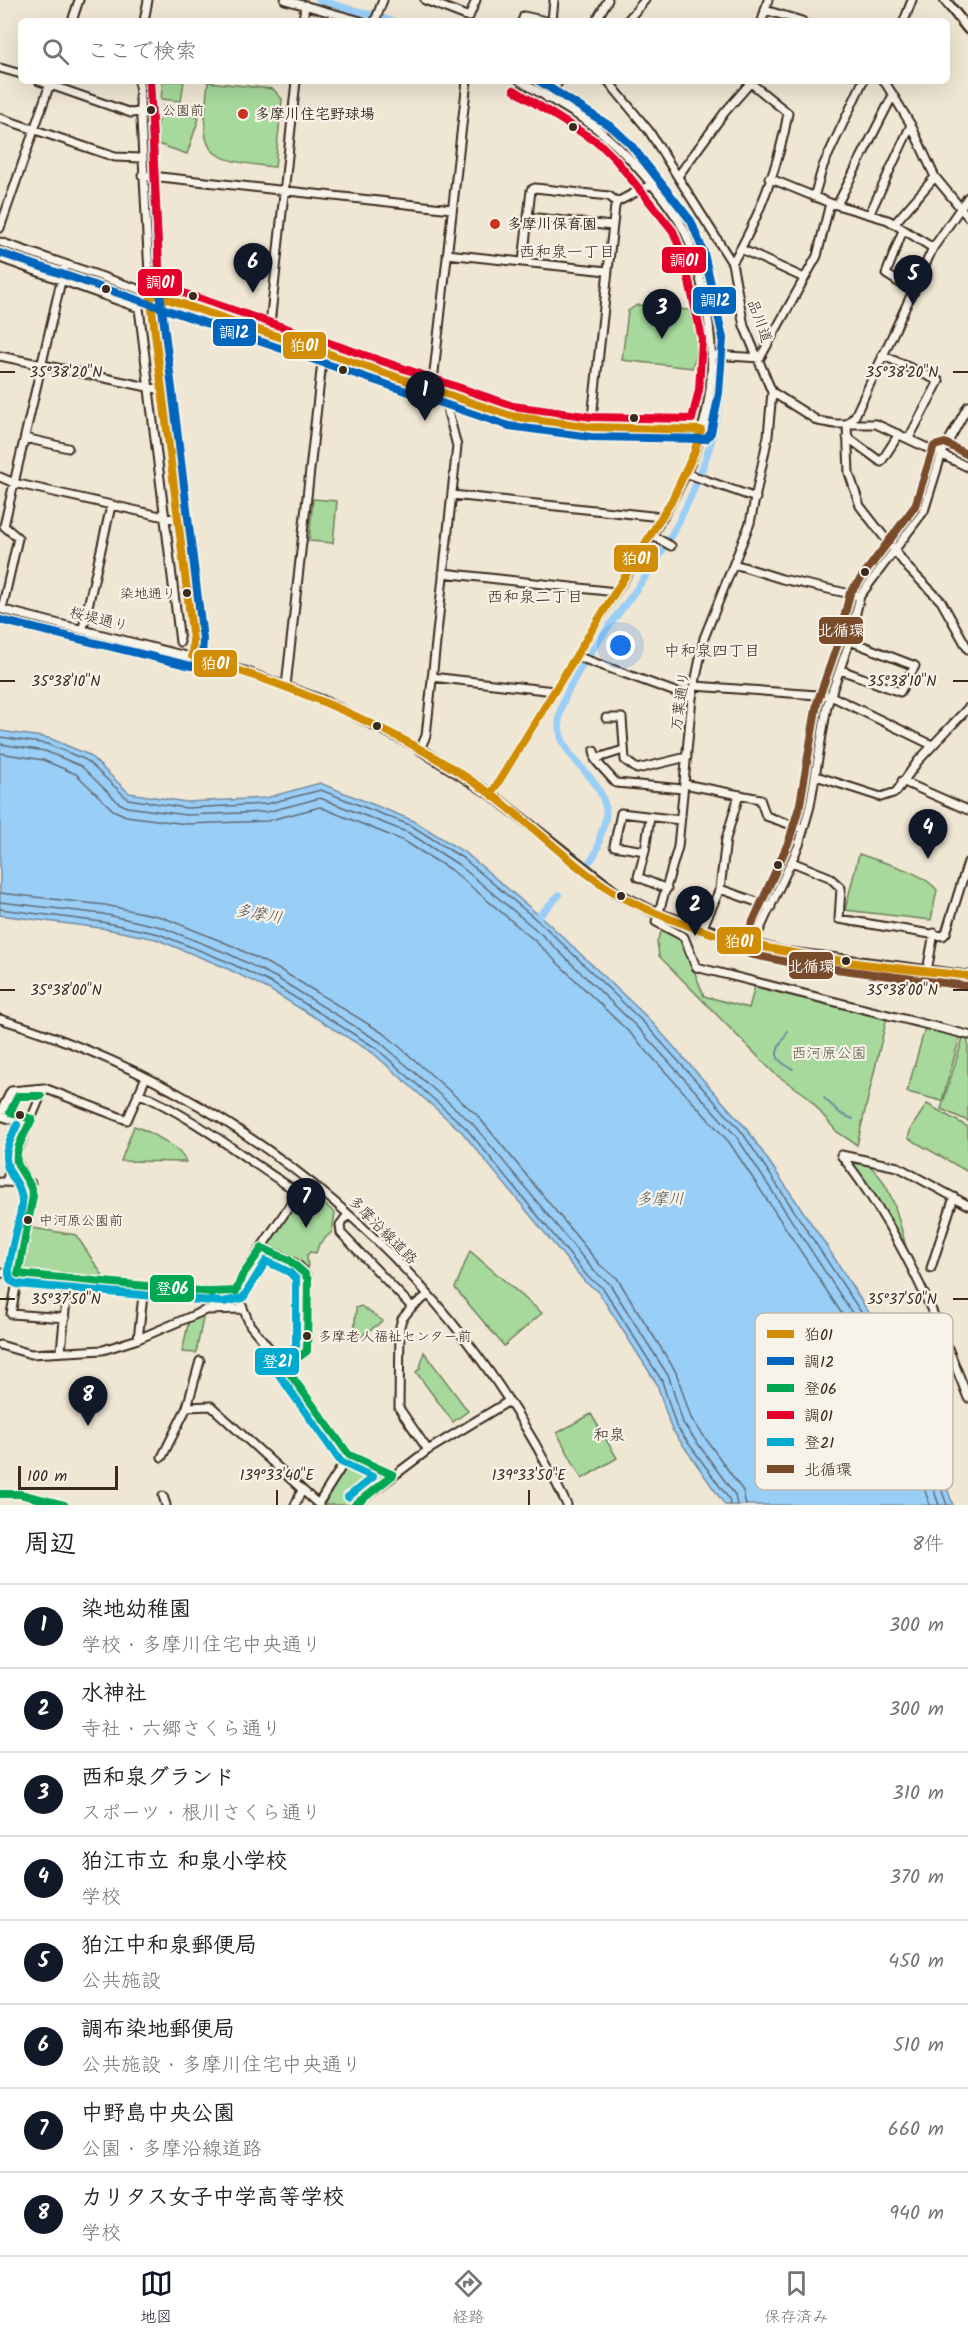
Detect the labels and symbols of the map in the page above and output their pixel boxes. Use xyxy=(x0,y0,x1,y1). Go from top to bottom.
place label: 公園前 xyxy=(162,100,204,122)
place label: 多摩川住宅野球場 xyxy=(255,103,375,127)
marker: 公園前 xyxy=(145,104,157,116)
marker: 多摩川住宅野球場 xyxy=(236,107,250,121)
unlabelled marker xyxy=(567,121,579,133)
place label: 多摩川保育園 xyxy=(507,213,597,237)
marker: 多摩川保育園 xyxy=(488,217,502,231)
district label: 西和泉一丁目 xyxy=(519,240,615,265)
pin: 6 xyxy=(234,244,272,293)
line badge: 調01 xyxy=(661,246,707,274)
text: 調01 xyxy=(669,249,699,274)
pin: 5 xyxy=(894,256,932,305)
line badge: 調01 xyxy=(137,268,183,297)
text: 調01 xyxy=(145,271,175,296)
unlabelled marker xyxy=(100,283,112,295)
line badge: 調12 xyxy=(692,286,737,315)
text: 調12 xyxy=(700,289,730,314)
unlabelled marker xyxy=(187,290,199,302)
pin: 3 xyxy=(642,290,682,339)
street label: 品川道 xyxy=(740,296,778,347)
line badge: 調12 xyxy=(212,318,257,347)
text: 調12 xyxy=(219,321,249,346)
line badge: 狛01 xyxy=(282,331,327,360)
text: 狛01 xyxy=(289,334,319,359)
text: 35°38'20"N xyxy=(30,361,102,385)
text: 35°38'20"N xyxy=(866,361,938,385)
unlabelled marker xyxy=(337,364,349,376)
pin: 1 xyxy=(406,372,444,421)
unlabelled marker xyxy=(628,412,640,424)
line badge: 狛01 xyxy=(613,544,659,573)
text: 狛01 xyxy=(621,547,651,572)
unlabelled marker xyxy=(859,566,871,578)
place label: 染地通り xyxy=(120,583,176,605)
district label: 西和泉二丁目 xyxy=(487,585,583,610)
marker: 染地通り xyxy=(181,587,193,599)
street label: 桜堤通り xyxy=(67,601,131,639)
line badge: 北循環 xyxy=(818,616,864,645)
text: 北循環 xyxy=(817,619,865,644)
your location xyxy=(606,631,635,660)
district label: 中和泉四丁目 xyxy=(664,639,760,664)
line badge: 狛01 xyxy=(193,649,238,678)
text: 狛01 xyxy=(200,652,230,677)
text: 35°38'10"N xyxy=(32,670,100,694)
street label: 万葉通り xyxy=(665,670,697,733)
text: 35°38'10"N xyxy=(868,670,936,694)
unlabelled marker xyxy=(371,720,383,732)
pin: 4 xyxy=(908,810,948,859)
unlabelled marker xyxy=(772,859,784,871)
pin: 2 xyxy=(676,886,714,936)
unlabelled marker xyxy=(615,890,627,902)
water label: 多摩川 xyxy=(233,898,285,931)
line badge: 狛01 xyxy=(716,926,762,955)
text: 狛01 xyxy=(724,930,754,955)
line badge: 北循環 xyxy=(788,951,834,980)
text: 北循環 xyxy=(787,955,835,980)
unlabelled marker xyxy=(840,955,852,967)
text: 35°38'00"N xyxy=(30,979,102,1003)
text: 35°38'00"N xyxy=(866,979,938,1003)
park label: 西河原公園 xyxy=(791,1042,867,1066)
unlabelled marker xyxy=(14,1109,26,1121)
pin: 7 xyxy=(286,1178,326,1228)
water label: 多摩川 xyxy=(636,1187,684,1212)
street label: 多摩沿線道路 xyxy=(342,1190,423,1271)
place label: 中河原公園前 xyxy=(39,1210,123,1232)
marker: 中河原公園前 xyxy=(22,1214,34,1226)
line badge: 登06 xyxy=(149,1274,195,1303)
text: 登06 xyxy=(156,1277,189,1302)
text: 35°37'50"N xyxy=(31,1288,101,1312)
text: 35°37'50"N xyxy=(867,1288,937,1312)
legend xyxy=(755,1313,953,1490)
text: 狛01 xyxy=(804,1323,833,1348)
place label: 多摩老人福祉センター前 xyxy=(318,1326,471,1348)
marker: 多摩老人福祉センター前 xyxy=(301,1330,313,1342)
line badge: 登21 xyxy=(254,1347,300,1376)
text: 登21 xyxy=(262,1350,292,1375)
text: 調12 xyxy=(804,1350,834,1375)
pin: 8 xyxy=(68,1376,107,1426)
text: 登06 xyxy=(804,1377,837,1402)
text: 調01 xyxy=(804,1404,833,1429)
district label: 和泉 xyxy=(593,1423,625,1448)
text: 登21 xyxy=(804,1431,834,1456)
text: 北循環 xyxy=(804,1458,852,1483)
scale bar xyxy=(18,1463,118,1490)
text: 139°33'40"E xyxy=(240,1464,315,1488)
text: 139°33'50"E xyxy=(492,1464,567,1488)

